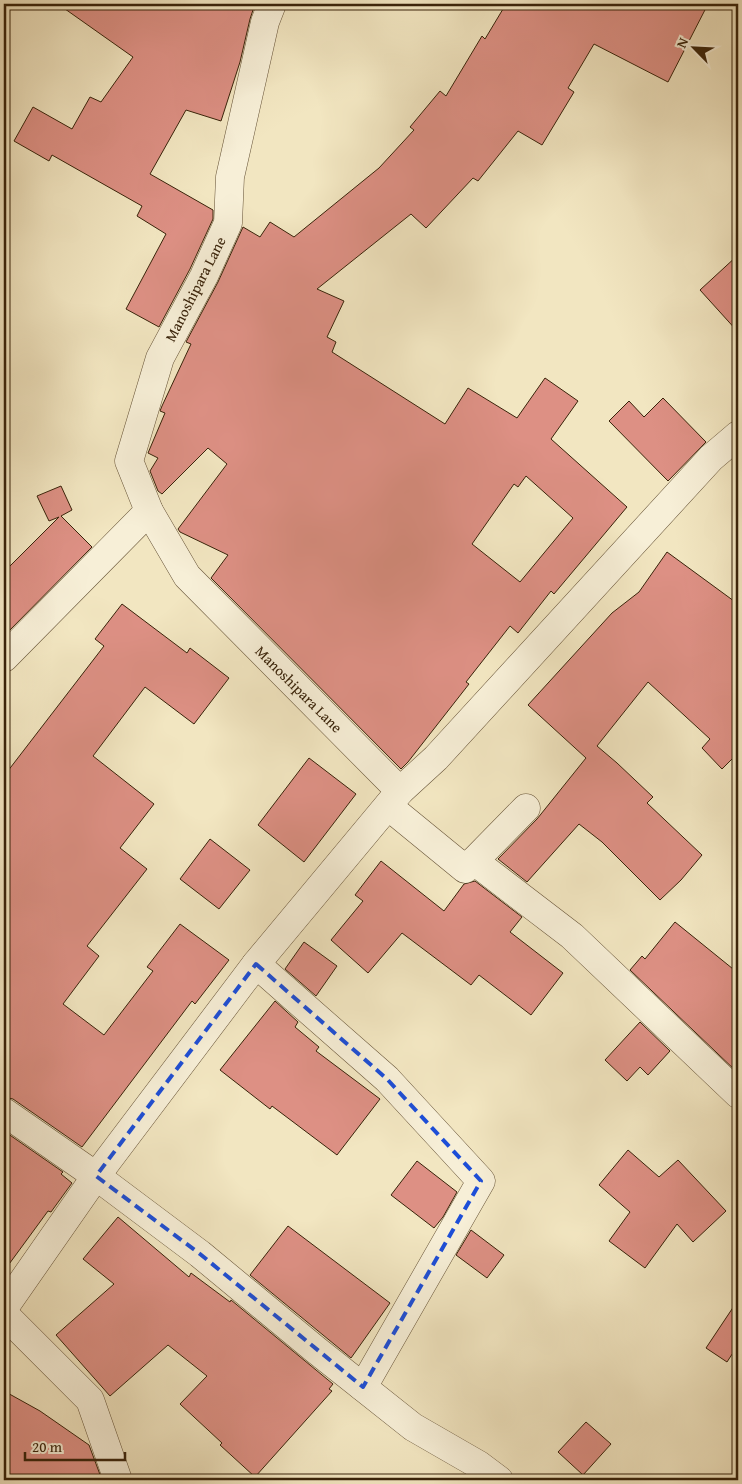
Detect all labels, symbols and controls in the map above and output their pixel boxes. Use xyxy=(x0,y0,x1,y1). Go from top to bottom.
north arrow xyxy=(670,22,720,72)
text: N xyxy=(671,34,693,51)
street label: Manoshipara Lane xyxy=(159,233,231,345)
street label: Manoshipara Lane xyxy=(251,641,347,737)
scale bar xyxy=(25,1429,125,1461)
text: 20 m xyxy=(32,1436,63,1457)

